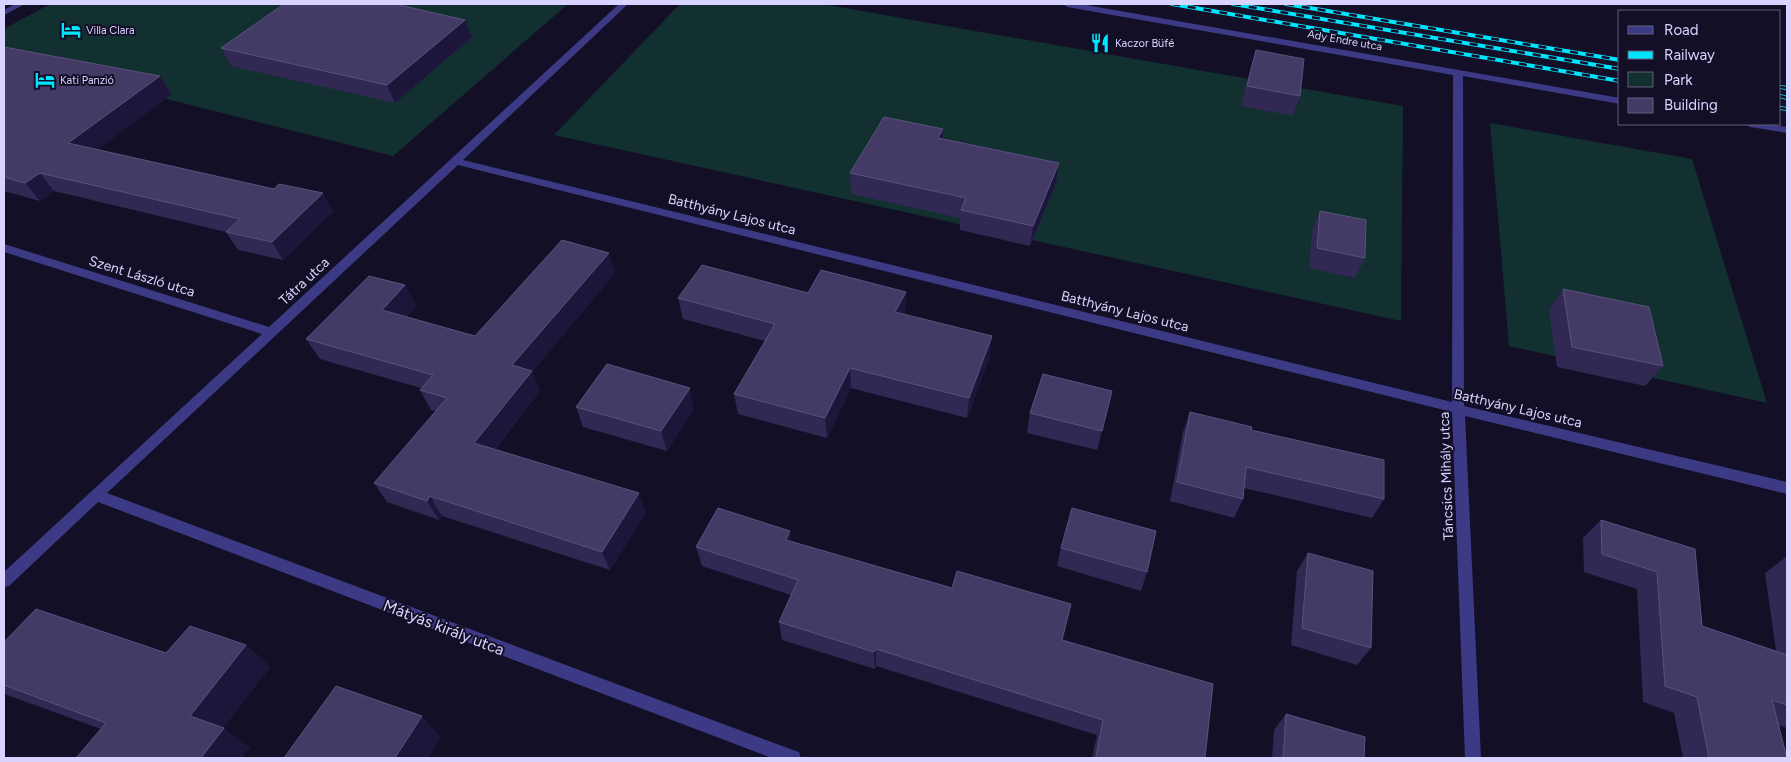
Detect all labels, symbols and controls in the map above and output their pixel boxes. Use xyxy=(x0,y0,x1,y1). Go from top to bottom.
legend xyxy=(1618,10,1781,125)
hotel icon: Villa Clara xyxy=(60,19,82,41)
text: Road xyxy=(1664,21,1699,39)
place label: Villa Clara xyxy=(86,24,135,37)
street label: Ady Endre utca xyxy=(1307,28,1383,53)
restaurant icon: Kaczor Büfé xyxy=(1089,32,1111,54)
place label: Kaczor Büfé xyxy=(1115,37,1174,50)
text: Railway xyxy=(1664,46,1715,64)
hotel icon: Kati Panzió xyxy=(34,69,56,91)
text: Park xyxy=(1664,71,1693,89)
place label: Kati Panzió xyxy=(60,74,114,87)
text: Building xyxy=(1664,96,1718,114)
street label: Batthyány Lajos utca xyxy=(666,190,797,239)
street label: Szent László utca xyxy=(87,252,197,301)
street label: Tátra utca xyxy=(276,254,333,309)
street label: Batthyány Lajos utca xyxy=(1059,287,1190,336)
street label: Batthyány Lajos utca xyxy=(1452,385,1584,431)
street label: Táncsics Mihály utca xyxy=(1436,412,1457,540)
street label: Mátyás király utca xyxy=(381,596,507,659)

